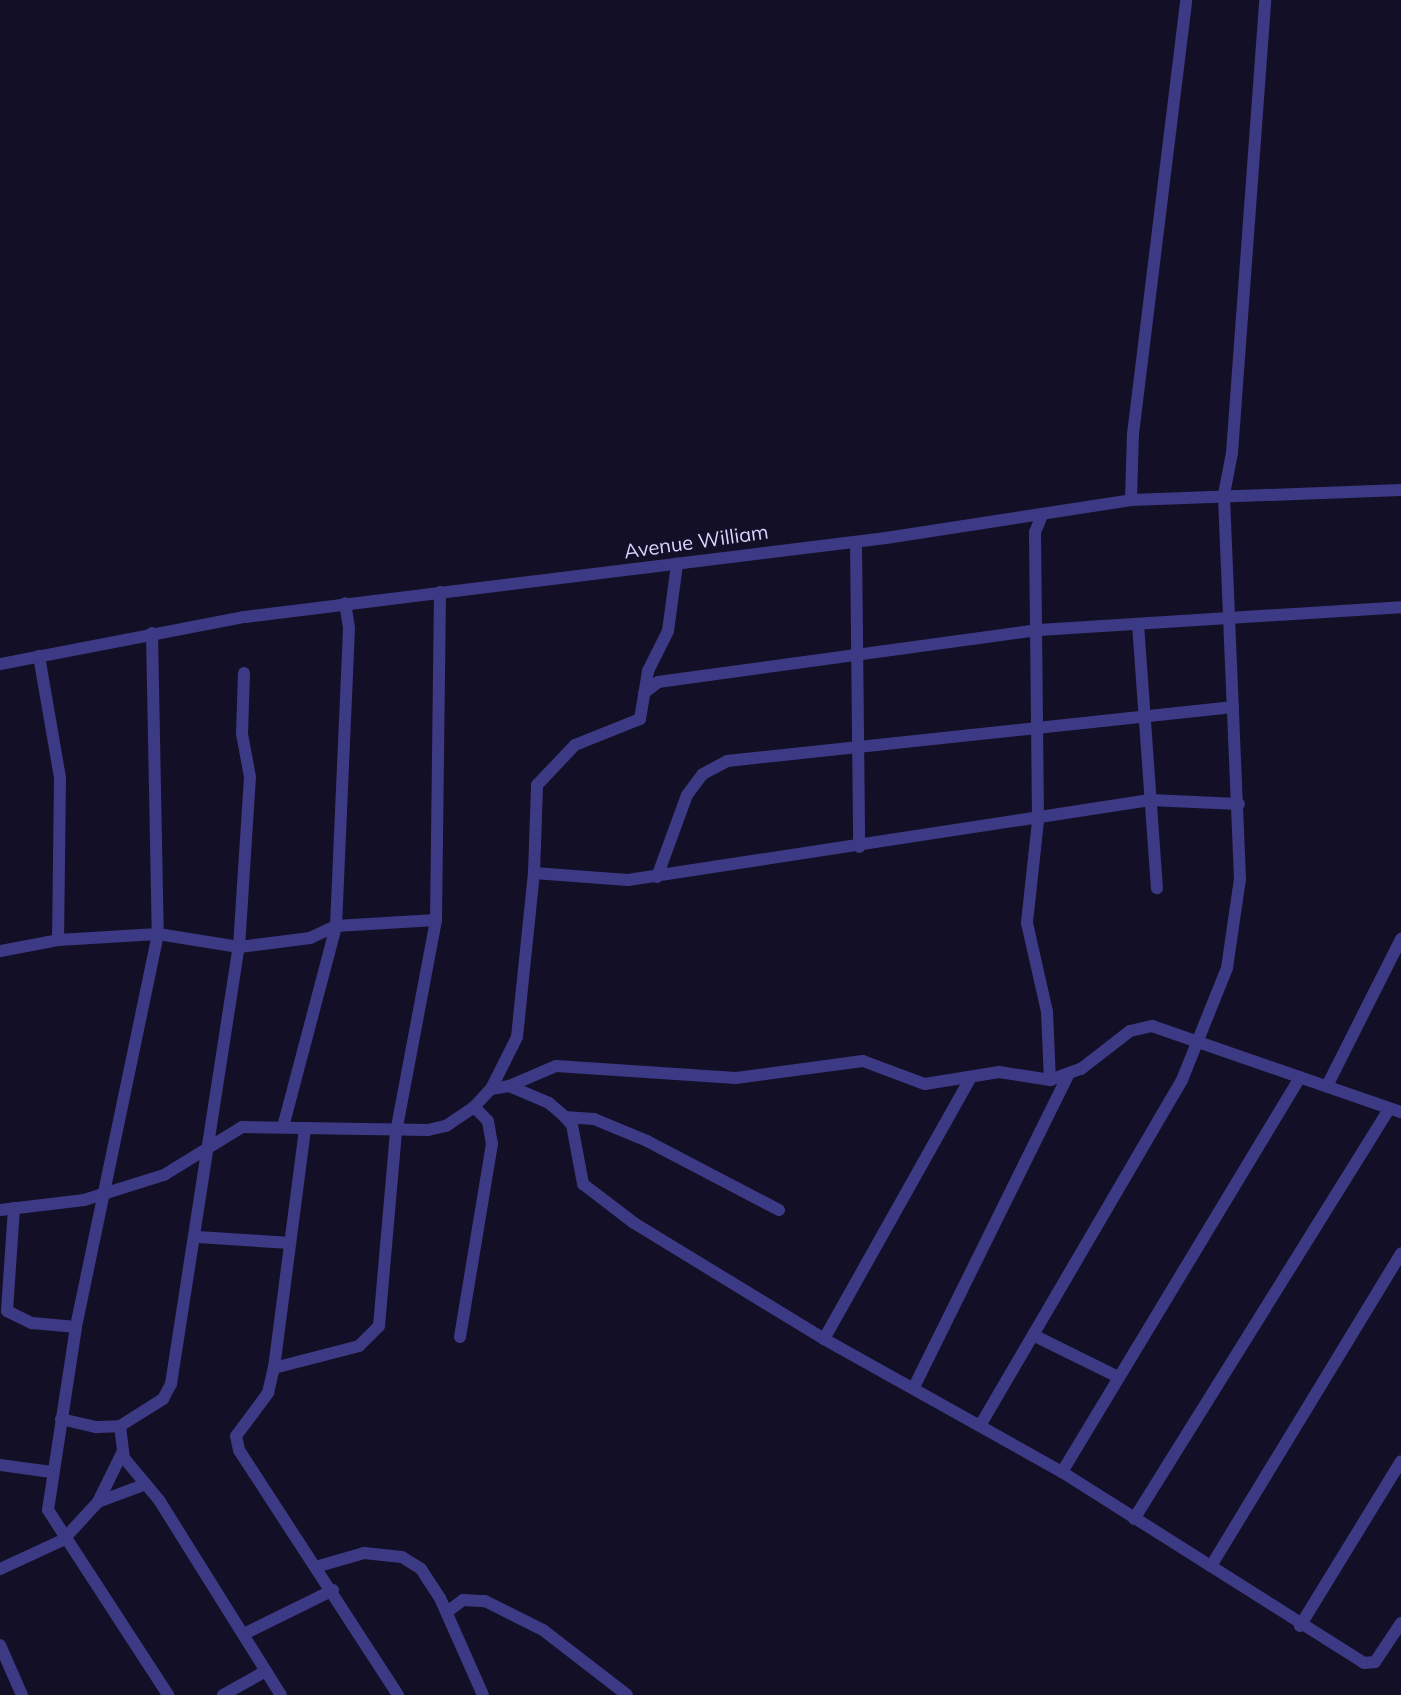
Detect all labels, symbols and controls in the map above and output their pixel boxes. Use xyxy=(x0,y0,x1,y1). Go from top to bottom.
street label: Avenue William xyxy=(622,519,770,563)

